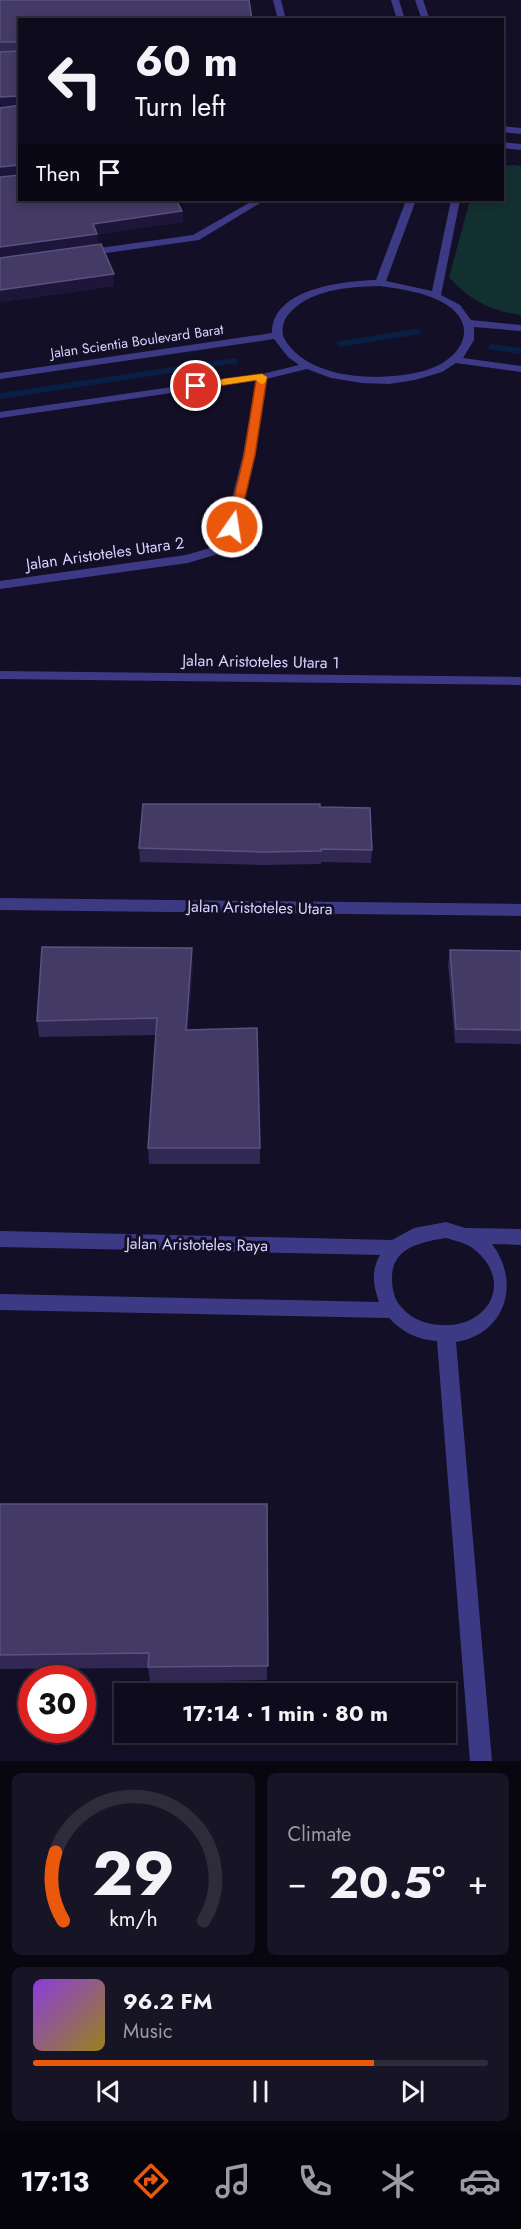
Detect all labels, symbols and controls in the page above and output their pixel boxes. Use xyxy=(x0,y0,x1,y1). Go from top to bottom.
text: 60 m xyxy=(135,31,238,92)
icon: left xyxy=(36,42,114,120)
text: Turn left xyxy=(135,87,225,126)
icon: arrive xyxy=(93,156,126,189)
text: Then xyxy=(36,157,81,189)
street label: Jalan Scientia Boulevard Barat xyxy=(47,319,225,363)
pin xyxy=(170,360,221,411)
icon: arrive xyxy=(179,369,212,402)
position arrow xyxy=(200,495,264,559)
street label: Jalan Aristoteles Utara 2 xyxy=(23,531,186,576)
street label: Jalan Aristoteles Utara 1 xyxy=(180,649,340,674)
street label: Jalan Aristoteles Utara xyxy=(185,895,333,920)
street label: Jalan Aristoteles Raya xyxy=(124,1232,268,1257)
speed limit sign: 30 xyxy=(18,1665,96,1743)
text: 17:14 · 1 min · 80 m xyxy=(182,1697,388,1729)
text: Climate xyxy=(288,1820,351,1849)
text: 29 xyxy=(92,1828,175,1918)
text: 20.5° xyxy=(329,1850,445,1915)
text: − xyxy=(288,1859,307,1906)
text: + xyxy=(468,1859,488,1906)
text: km/h xyxy=(109,1903,157,1934)
text: 96.2 FM xyxy=(123,1985,212,2017)
text: Music xyxy=(123,2017,173,2046)
icon: previous xyxy=(92,2075,125,2108)
icon: pause xyxy=(244,2075,277,2108)
icon: next xyxy=(396,2075,429,2108)
icon: directions xyxy=(130,2160,172,2202)
icon: music xyxy=(212,2160,254,2202)
icon: phone xyxy=(294,2160,336,2202)
icon: climate xyxy=(377,2160,419,2202)
icon: car xyxy=(459,2160,501,2202)
text: 17:13 xyxy=(20,2162,89,2201)

